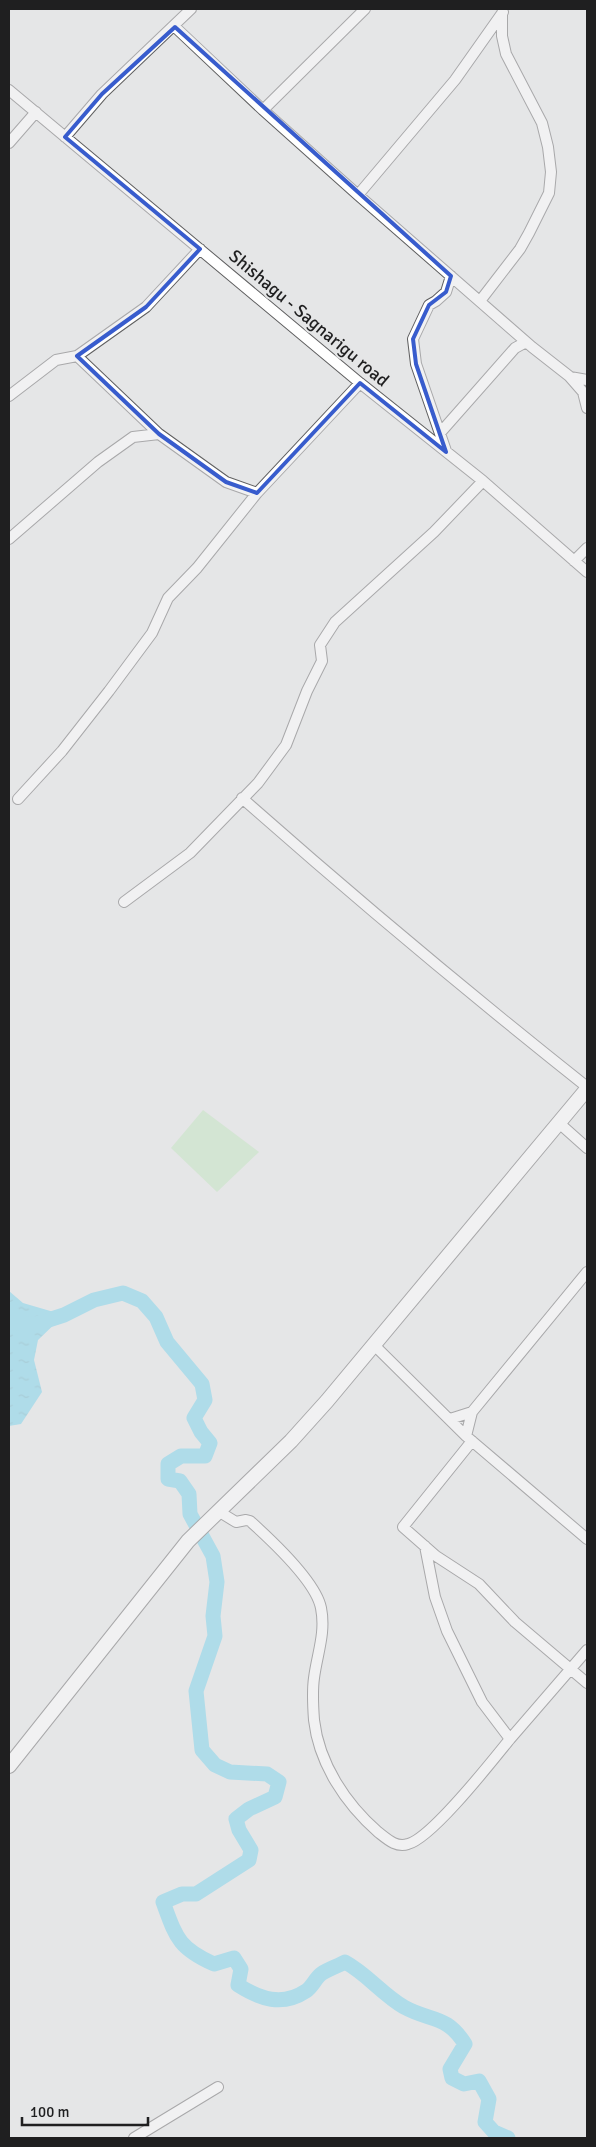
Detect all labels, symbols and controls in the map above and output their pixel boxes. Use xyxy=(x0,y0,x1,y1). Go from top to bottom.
street label: Shishagu - Sagnarigu road xyxy=(225,245,393,391)
scale bar xyxy=(22,2094,149,2126)
text: 100 m xyxy=(30,2103,70,2121)

